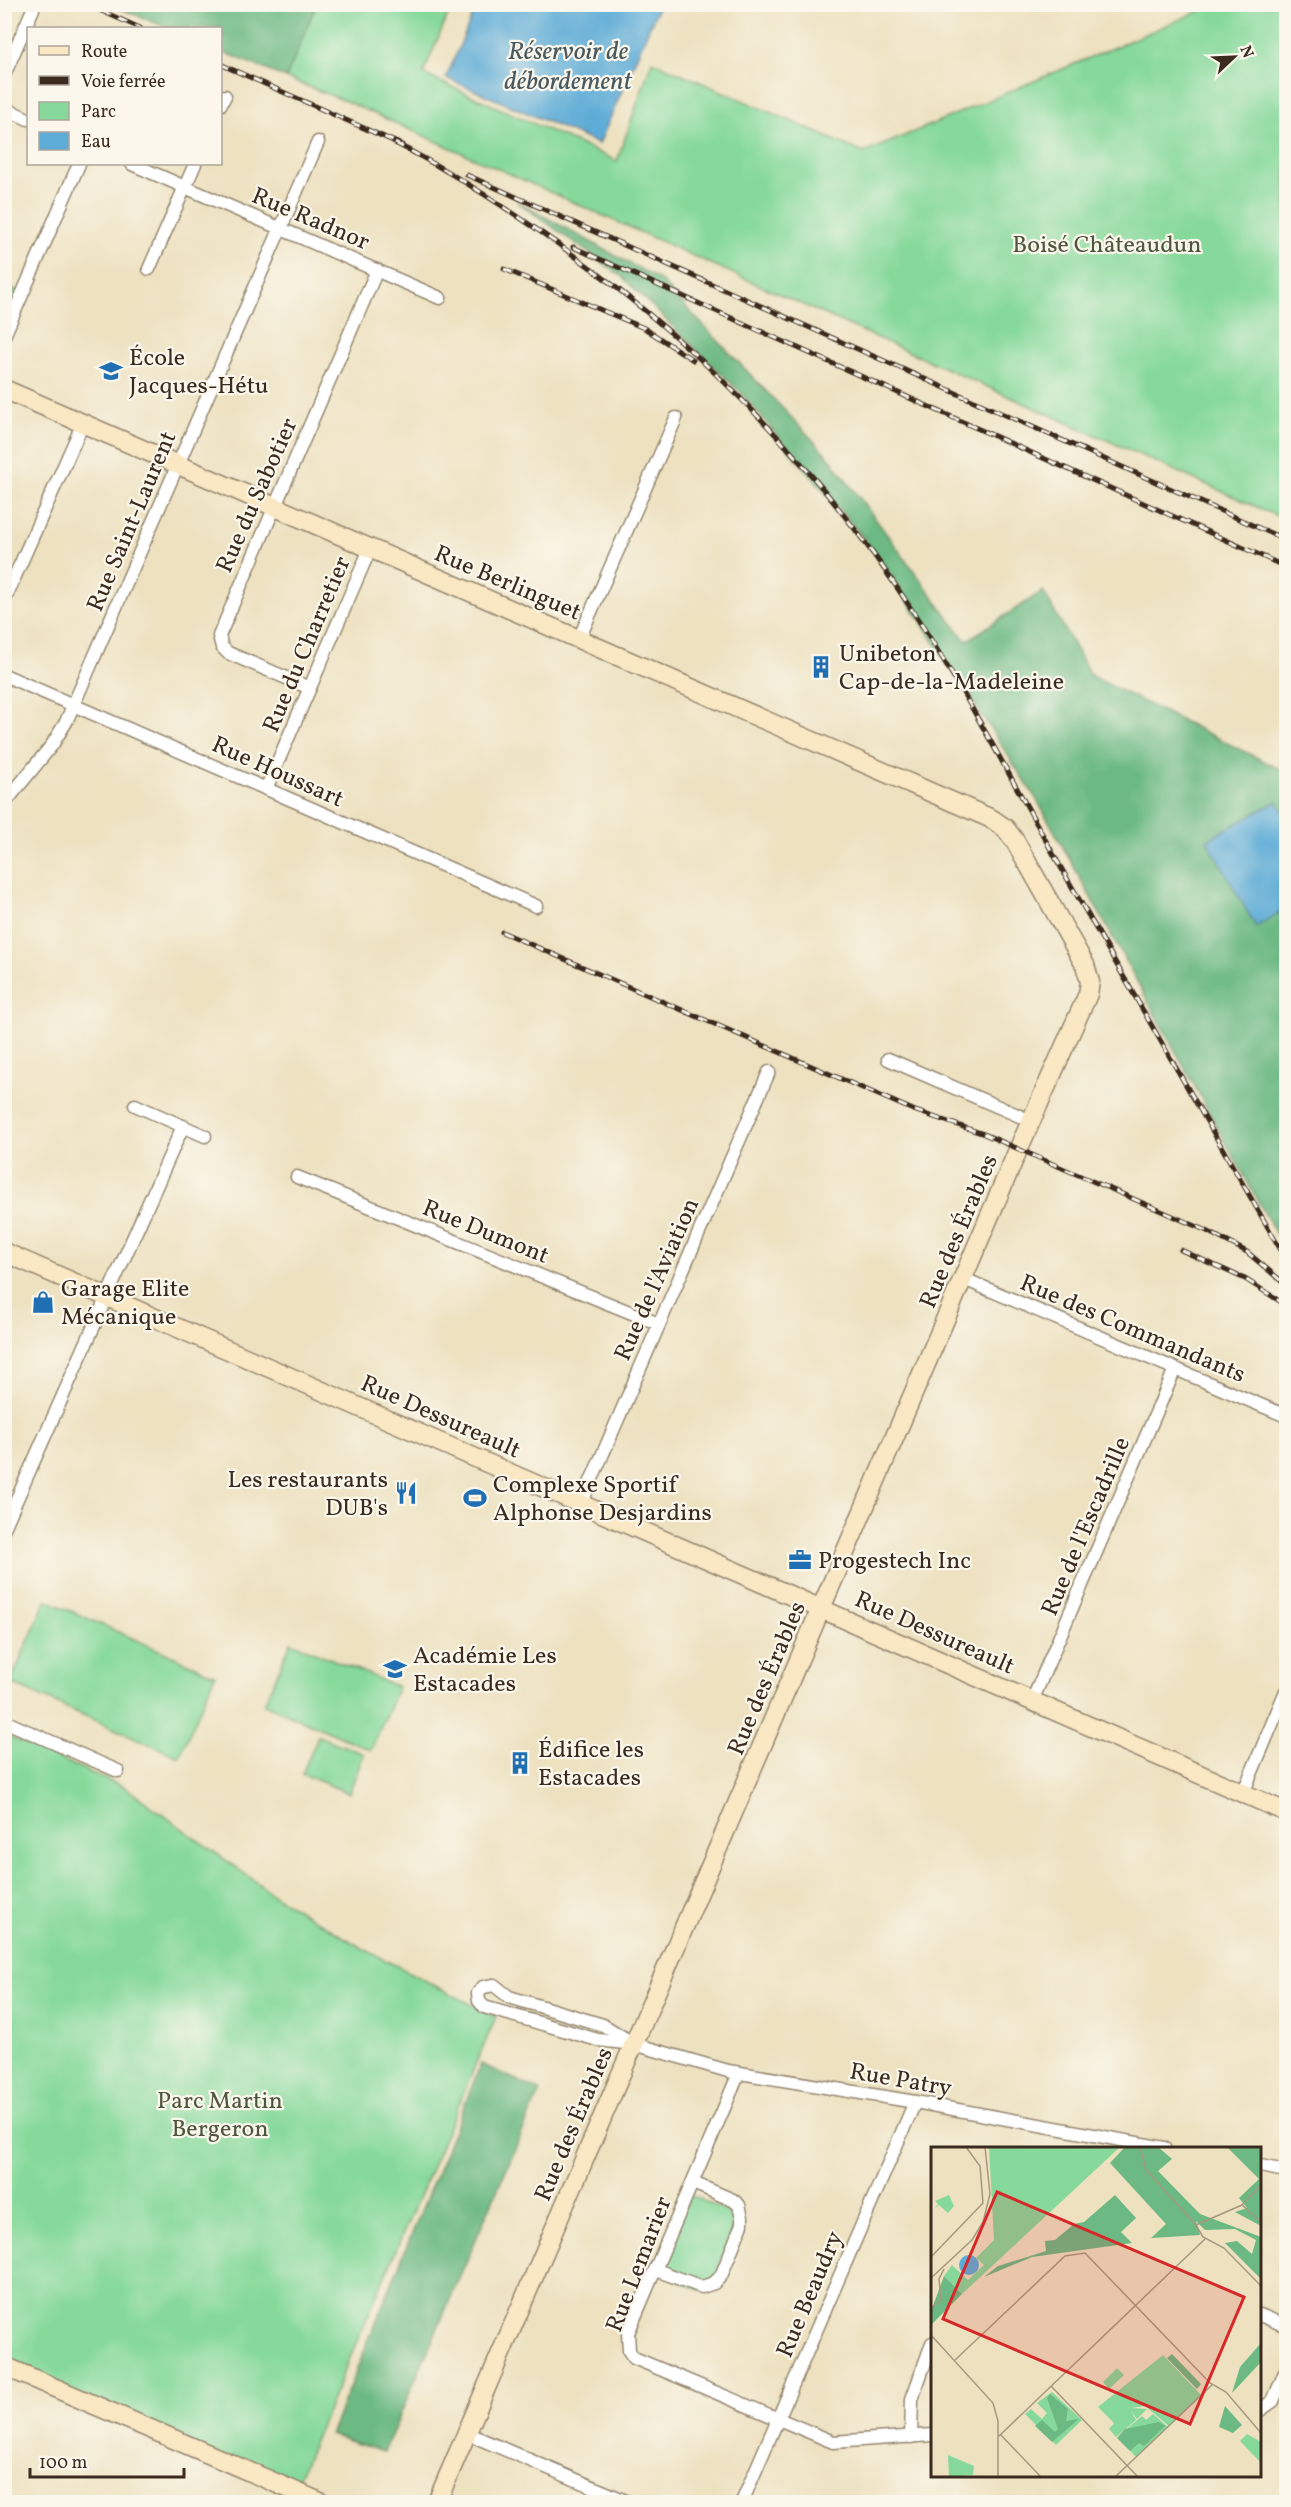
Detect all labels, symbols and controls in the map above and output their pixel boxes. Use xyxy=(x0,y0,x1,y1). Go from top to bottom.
legend xyxy=(27,27,222,165)
north arrow xyxy=(1204,27,1264,87)
water label: Réservoir de débordement xyxy=(504,34,632,100)
text: Route xyxy=(81,40,127,65)
text: N xyxy=(1234,42,1259,62)
text: Voie ferrée xyxy=(81,70,166,95)
text: Parc xyxy=(81,100,116,125)
text: Eau xyxy=(81,130,111,155)
street label: Rue Radnor xyxy=(246,180,374,260)
park label: Boisé Châteaudun xyxy=(1012,229,1202,263)
place label: École Jacques-Hétu xyxy=(129,342,269,404)
school or university icon: École Jacques-Hétu xyxy=(98,358,124,384)
street label: Rue du Sabotier xyxy=(208,413,307,579)
street label: Rue Saint-Laurent xyxy=(79,426,186,617)
street label: Rue Berlinguet xyxy=(428,538,586,630)
street label: Rue du Charretier xyxy=(255,551,360,738)
place label: Unibeton Cap-de-la-Madeleine xyxy=(839,638,1064,700)
building icon: Unibeton Cap-de-la-Madeleine xyxy=(808,654,834,680)
street label: Rue Houssart xyxy=(206,729,349,817)
street label: Rue des Érables xyxy=(912,1150,1008,1314)
street label: Rue Dumont xyxy=(417,1192,554,1274)
street label: Rue de l'Aviation xyxy=(607,1193,709,1367)
street label: Rue des Commandants xyxy=(1014,1267,1250,1393)
place label: Garage Elite Mécanique xyxy=(61,1273,189,1335)
shop icon: Garage Elite Mécanique xyxy=(30,1289,56,1315)
street label: Rue Dessureault xyxy=(355,1367,525,1468)
street label: Rue de l'Escadrille xyxy=(1034,1432,1140,1622)
place label: Les restaurants DUB's xyxy=(227,1464,388,1526)
place label: Complexe Sportif Alphonse Desjardins xyxy=(493,1469,712,1531)
restaurant icon: Les restaurants DUB's xyxy=(393,1480,419,1506)
sports icon: Complexe Sportif Alphonse Desjardins xyxy=(462,1485,488,1511)
place label: Progestech Inc xyxy=(818,1545,971,1579)
office icon: Progestech Inc xyxy=(787,1547,813,1573)
street label: Rue Dessureault xyxy=(849,1583,1019,1684)
street label: Rue des Érables xyxy=(720,1597,816,1761)
place label: Académie Les Estacades xyxy=(413,1640,557,1702)
school or university icon: Académie Les Estacades xyxy=(382,1656,408,1682)
place label: Édifice les Estacades xyxy=(538,1734,644,1796)
building icon: Édifice les Estacades xyxy=(507,1750,533,1776)
street label: Rue des Érables xyxy=(527,2043,623,2207)
street label: Rue Patry xyxy=(847,2055,954,2107)
park label: Parc Martin Bergeron xyxy=(157,2085,283,2147)
inset map xyxy=(931,2147,1261,2477)
street label: Rue Lemarier xyxy=(598,2192,681,2337)
street label: Rue Beaudry xyxy=(769,2226,853,2363)
scale bar xyxy=(30,2441,184,2479)
text: 100 m xyxy=(39,2451,88,2476)

